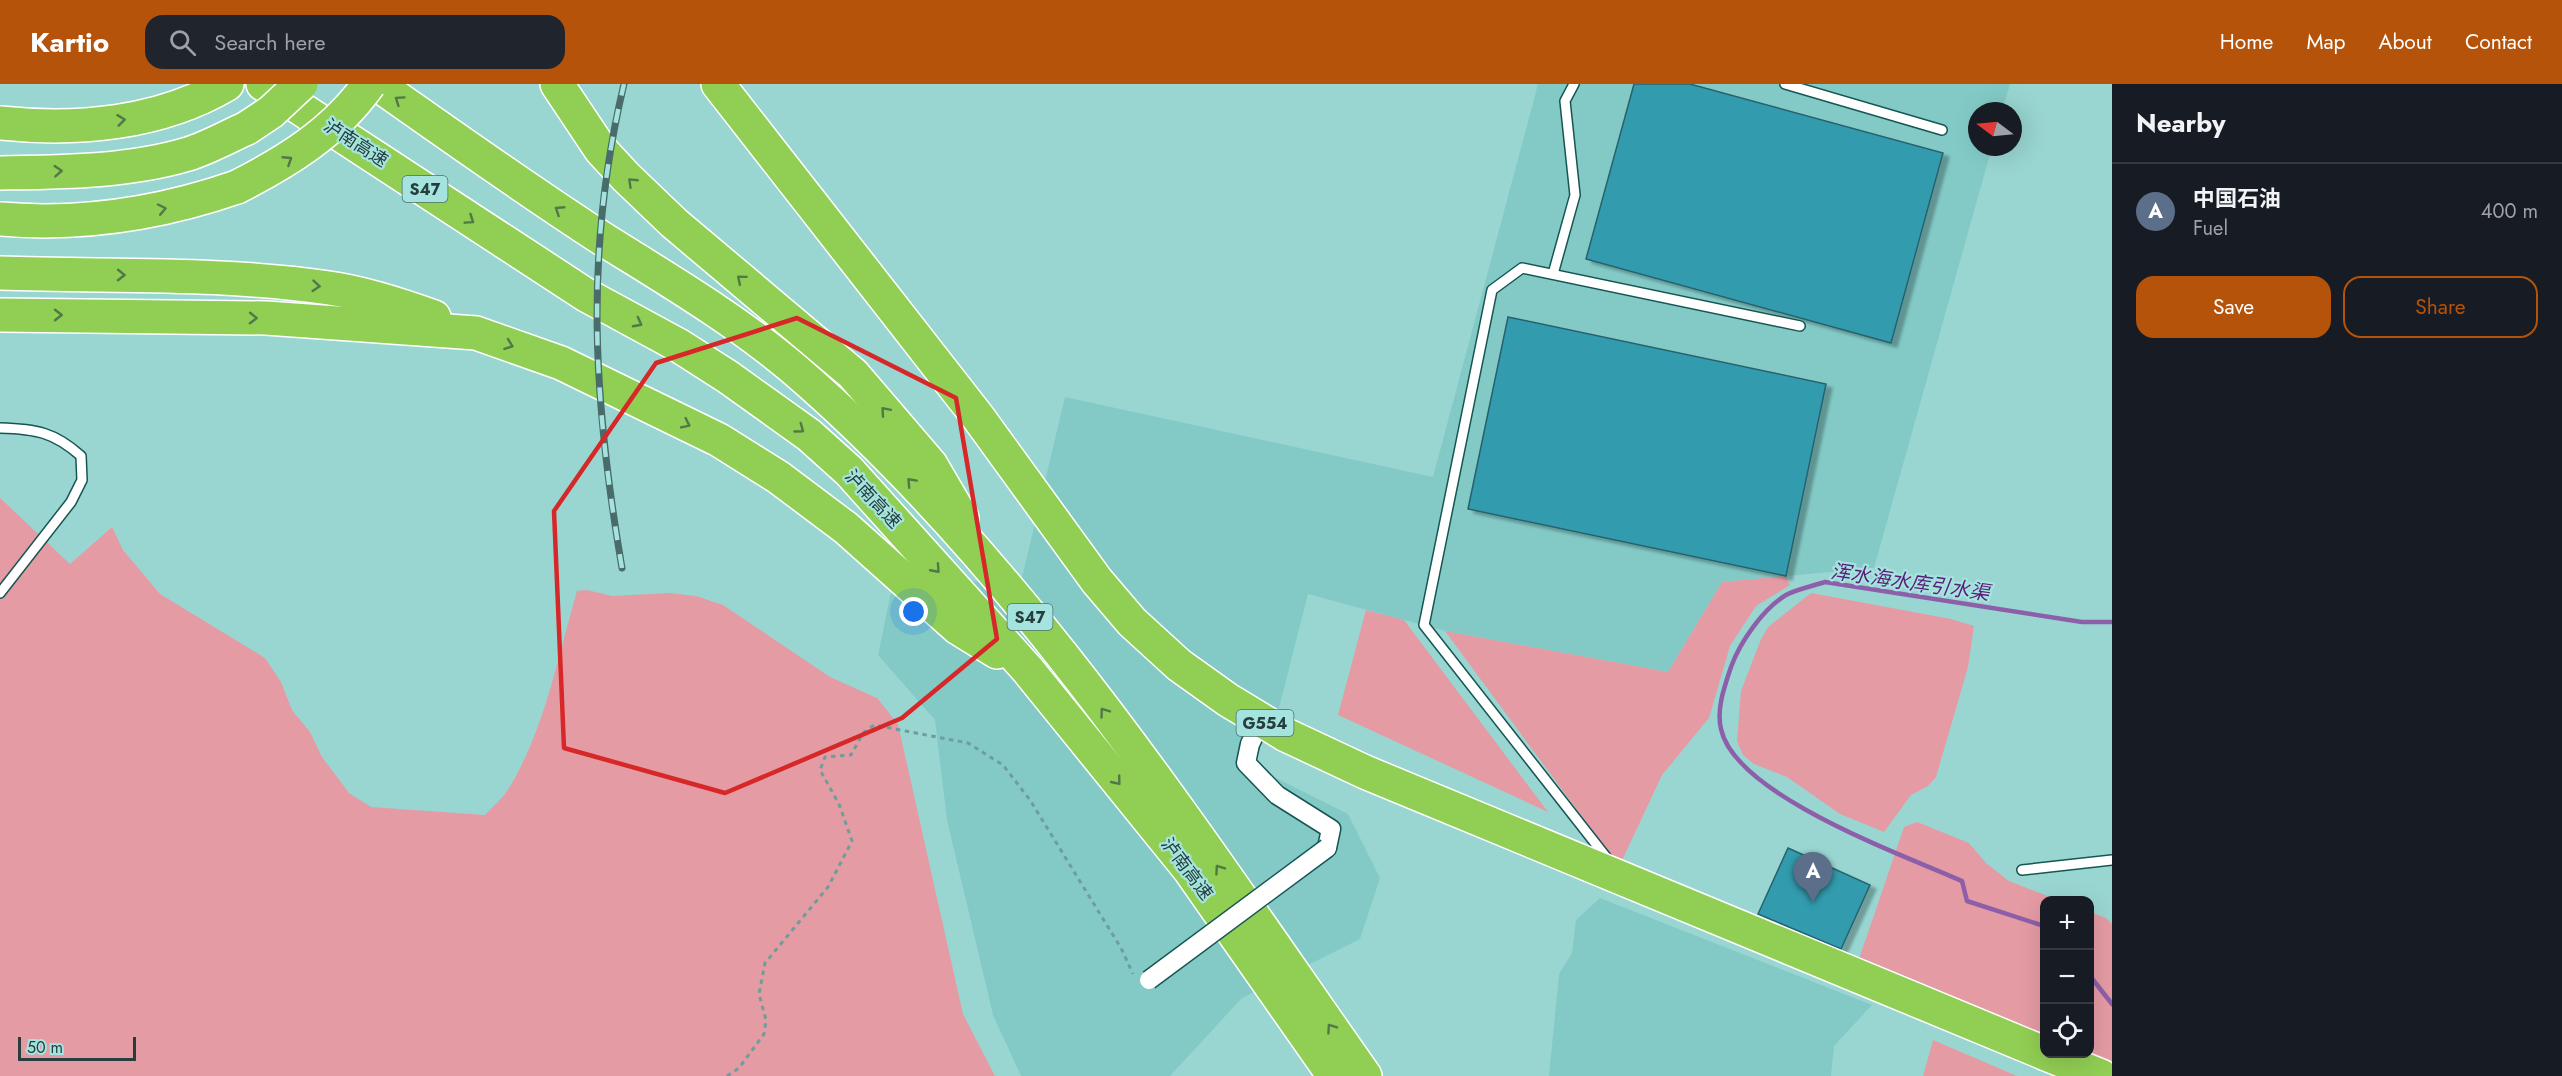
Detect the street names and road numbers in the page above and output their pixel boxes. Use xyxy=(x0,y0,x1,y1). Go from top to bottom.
street label: 泸南高速 xyxy=(319,112,393,174)
road number: S47 xyxy=(402,176,448,202)
street label: 泸南高速 xyxy=(839,464,907,534)
road number: S47 xyxy=(1008,604,1052,630)
road number: G554 xyxy=(1236,710,1294,736)
street label: 泸南高速 xyxy=(1155,832,1219,906)

